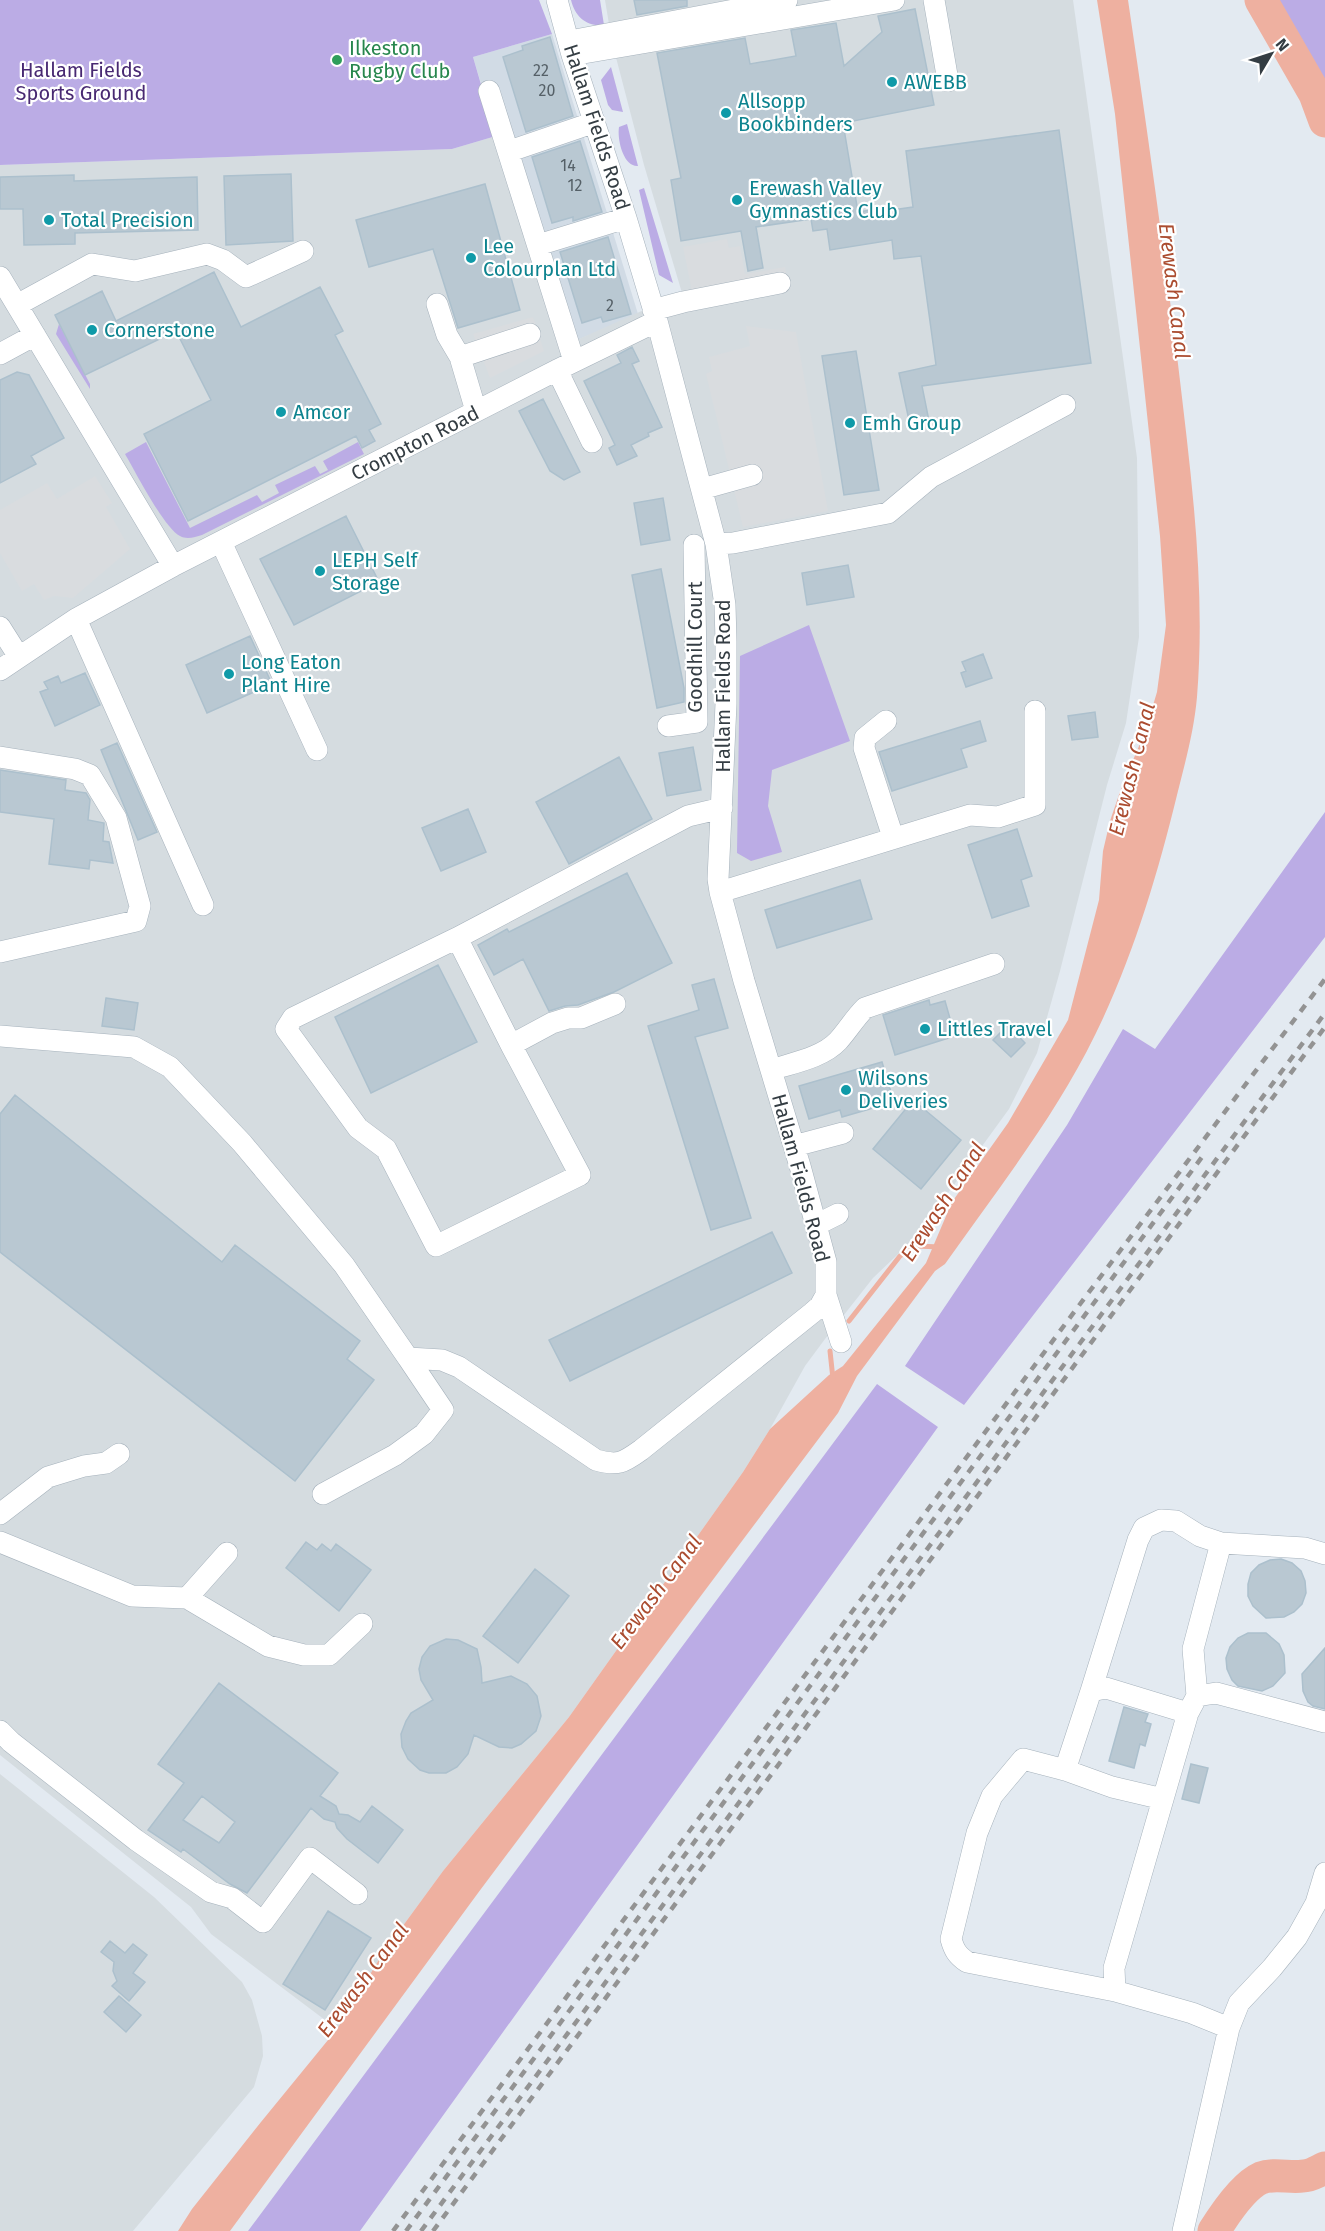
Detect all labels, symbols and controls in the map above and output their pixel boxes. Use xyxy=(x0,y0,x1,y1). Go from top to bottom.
north arrow xyxy=(1241,24,1301,84)
text: N xyxy=(1272,35,1293,55)
place label: Ilkeston Rugby Club xyxy=(349,36,450,83)
street label: Hallam Fields Road xyxy=(559,41,635,213)
marker: Ilkeston Rugby Club xyxy=(330,53,344,67)
park label: Hallam Fields Sports Ground xyxy=(16,58,146,105)
house number: 22 xyxy=(533,61,549,80)
place label: AWEBB xyxy=(904,70,967,94)
marker: AWEBB xyxy=(885,75,899,89)
house number: 20 xyxy=(539,81,555,100)
place label: Allsopp Bookbinders xyxy=(738,89,853,136)
marker: Allsopp Bookbinders xyxy=(719,106,733,120)
house number: 14 xyxy=(560,156,576,175)
house number: 12 xyxy=(568,176,582,195)
place label: Erewash Valley Gymnastics Club xyxy=(749,176,898,223)
marker: Erewash Valley Gymnastics Club xyxy=(730,193,744,207)
place label: Total Precision xyxy=(61,208,194,232)
marker: Total Precision xyxy=(42,213,56,227)
water label: Erewash Canal xyxy=(1153,222,1195,360)
place label: Lee Colourplan Ltd xyxy=(483,234,616,281)
marker: Lee Colourplan Ltd xyxy=(464,251,478,265)
house number: 2 xyxy=(606,296,614,315)
place label: Cornerstone xyxy=(104,318,215,342)
marker: Cornerstone xyxy=(85,323,99,337)
place label: Amcor xyxy=(293,400,350,424)
street label: Crompton Road xyxy=(347,400,483,486)
marker: Amcor xyxy=(274,405,288,419)
place label: Emh Group xyxy=(862,411,962,435)
marker: Emh Group xyxy=(843,416,857,430)
place label: LEPH Self Storage xyxy=(332,548,419,595)
marker: LEPH Self Storage xyxy=(313,564,327,578)
street label: Goodhill Court xyxy=(683,581,707,713)
street label: Hallam Fields Road xyxy=(711,599,735,773)
place label: Long Eaton Plant Hire xyxy=(241,650,341,697)
marker: Long Eaton Plant Hire xyxy=(222,667,236,681)
water label: Erewash Canal xyxy=(1103,700,1161,838)
place label: Littles Travel xyxy=(937,1017,1052,1041)
marker: Littles Travel xyxy=(918,1022,932,1036)
place label: Wilsons Deliveries xyxy=(858,1066,948,1113)
marker: Wilsons Deliveries xyxy=(839,1083,853,1097)
street label: Hallam Fields Road xyxy=(767,1091,835,1265)
water label: Erewash Canal xyxy=(895,1138,991,1266)
water label: Erewash Canal xyxy=(604,1530,708,1654)
water label: Erewash Canal xyxy=(311,1918,415,2042)

